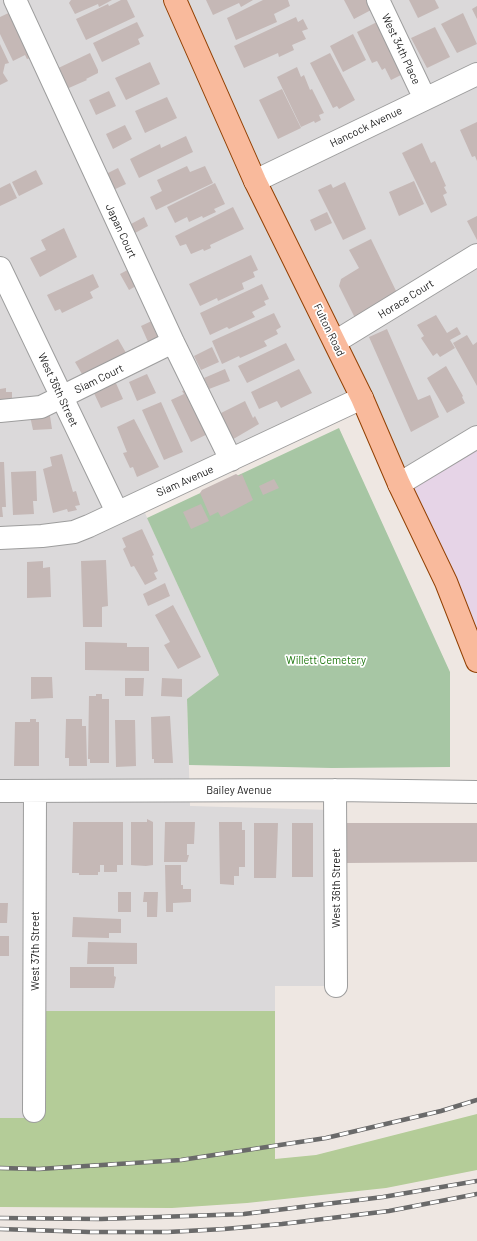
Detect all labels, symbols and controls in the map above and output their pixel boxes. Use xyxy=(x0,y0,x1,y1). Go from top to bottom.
street label: West 34th Place xyxy=(379,12,423,86)
street label: Hancock Avenue xyxy=(328,104,404,150)
street label: Japan Court xyxy=(103,202,139,260)
street label: Horace Court xyxy=(376,277,436,321)
street label: Fulton Road xyxy=(311,302,347,358)
street label: West 36th Street xyxy=(35,351,81,429)
street label: Siam Court xyxy=(72,361,126,397)
street label: Siam Avenue xyxy=(154,463,216,499)
park label: Willett Cemetery xyxy=(286,653,366,667)
street label: Bailey Avenue xyxy=(206,783,272,797)
street label: West 36th Street xyxy=(329,848,343,928)
street label: West 37th Street xyxy=(28,911,42,991)

